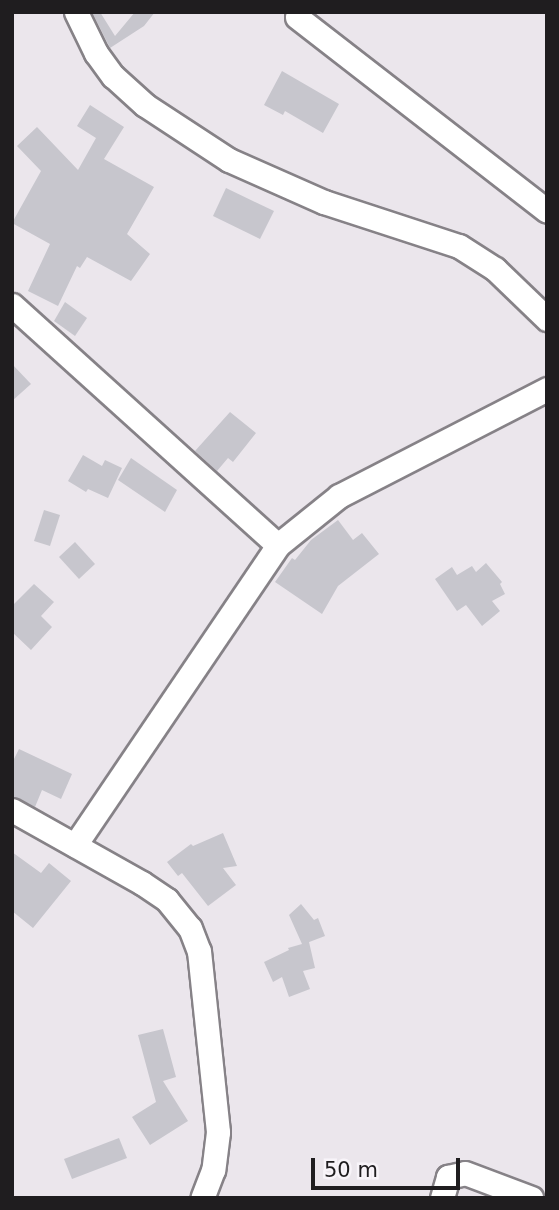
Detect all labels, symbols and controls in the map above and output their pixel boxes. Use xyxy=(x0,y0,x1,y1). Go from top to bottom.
scale bar xyxy=(314,1144,463,1188)
text: 50 m xyxy=(324,1158,378,1182)

